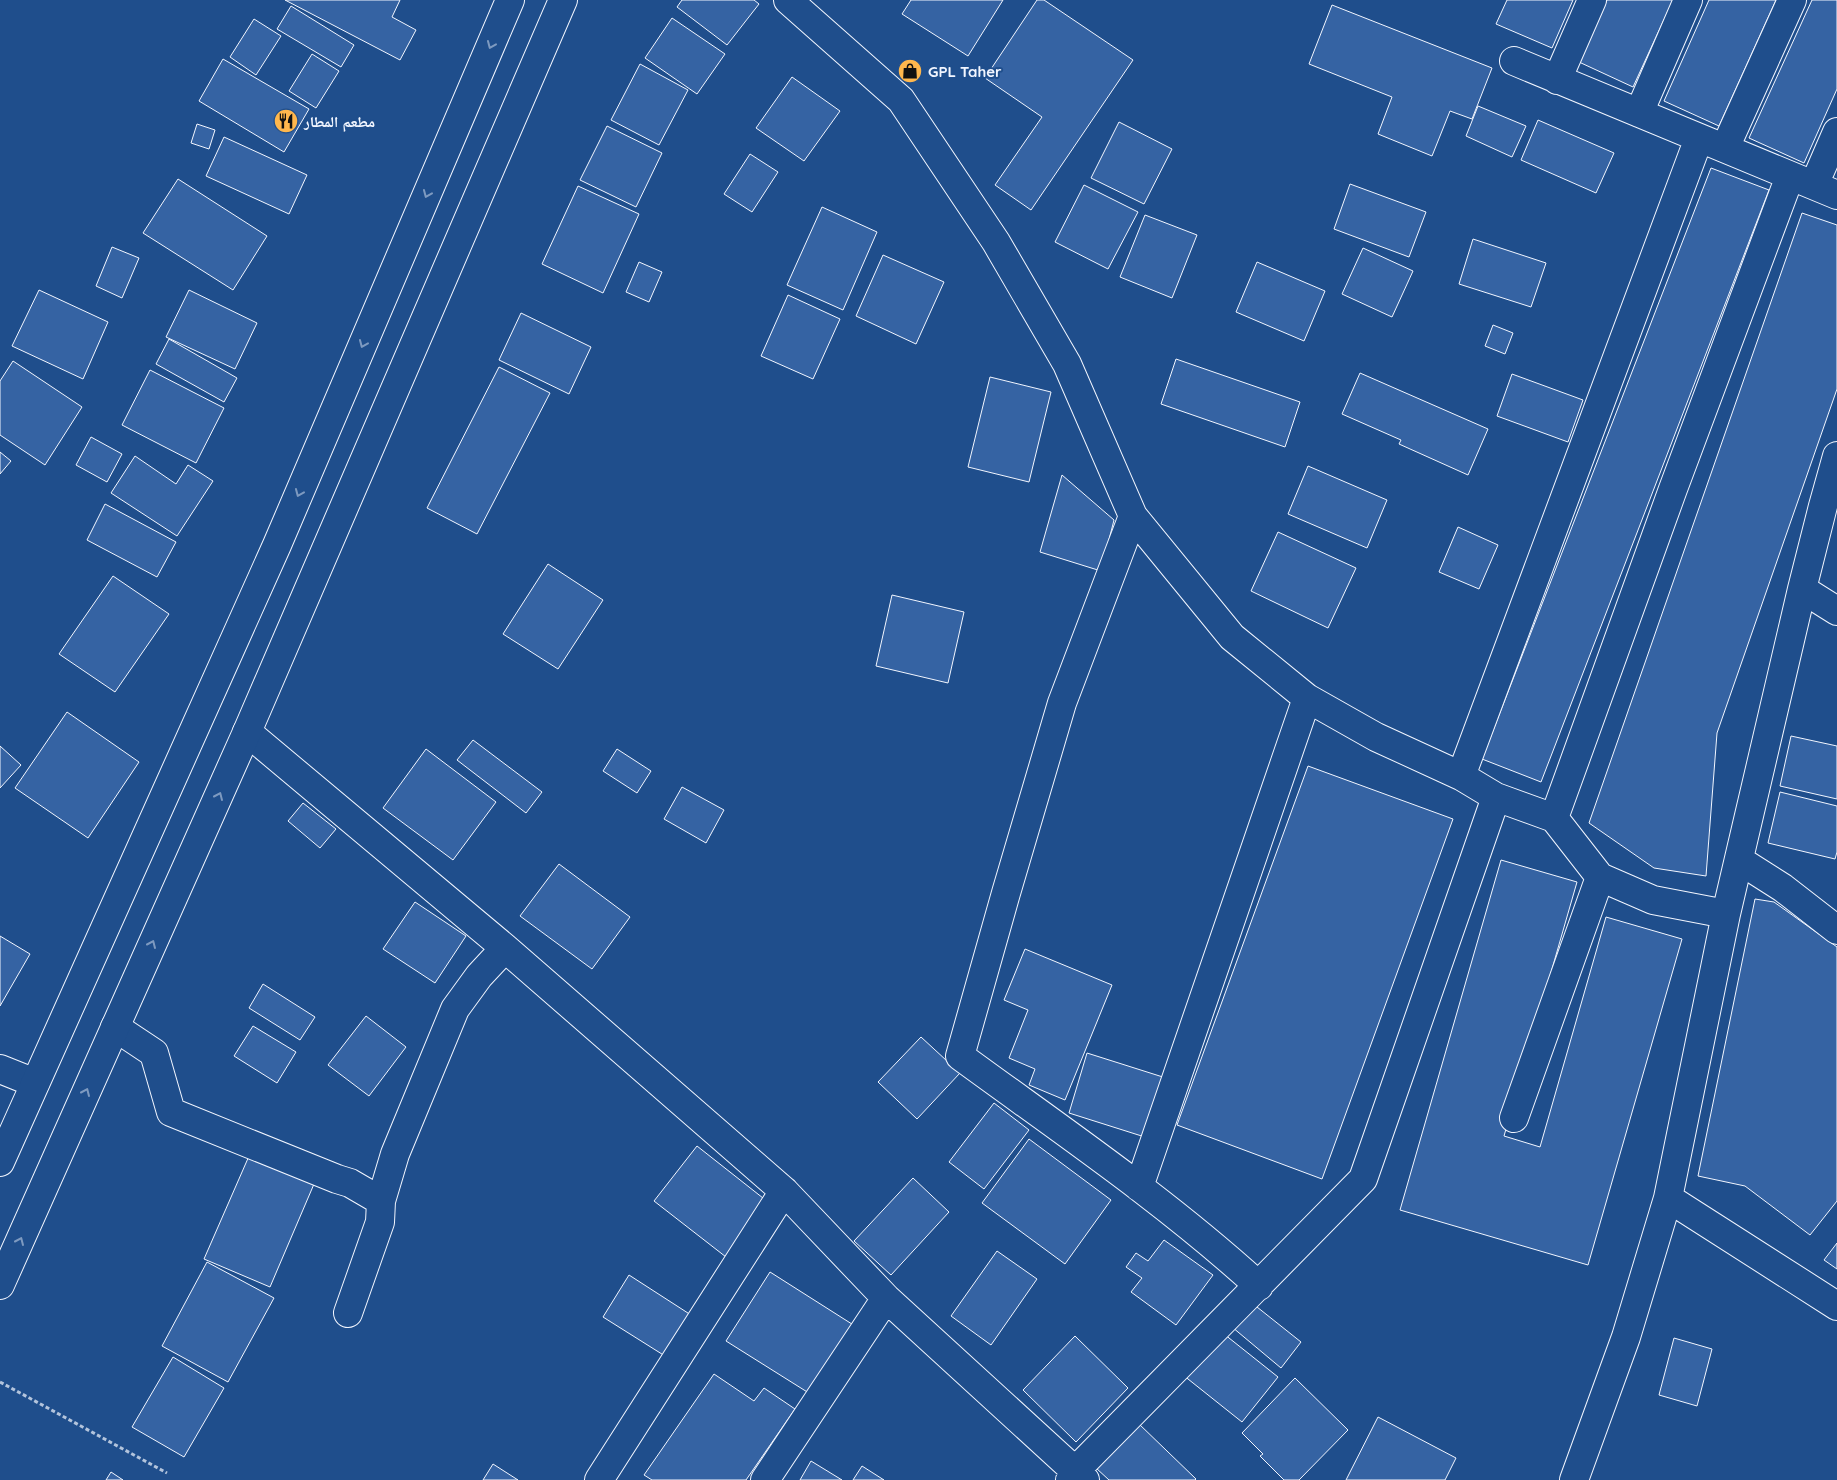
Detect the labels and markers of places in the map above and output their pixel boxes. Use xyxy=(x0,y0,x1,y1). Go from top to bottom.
shop icon: GPL Taher xyxy=(897,58,923,84)
place label: GPL Taher xyxy=(928,62,1002,81)
restaurant icon: مطعم المطار xyxy=(273,108,299,134)
place label: مطعم المطار xyxy=(303,112,375,132)

